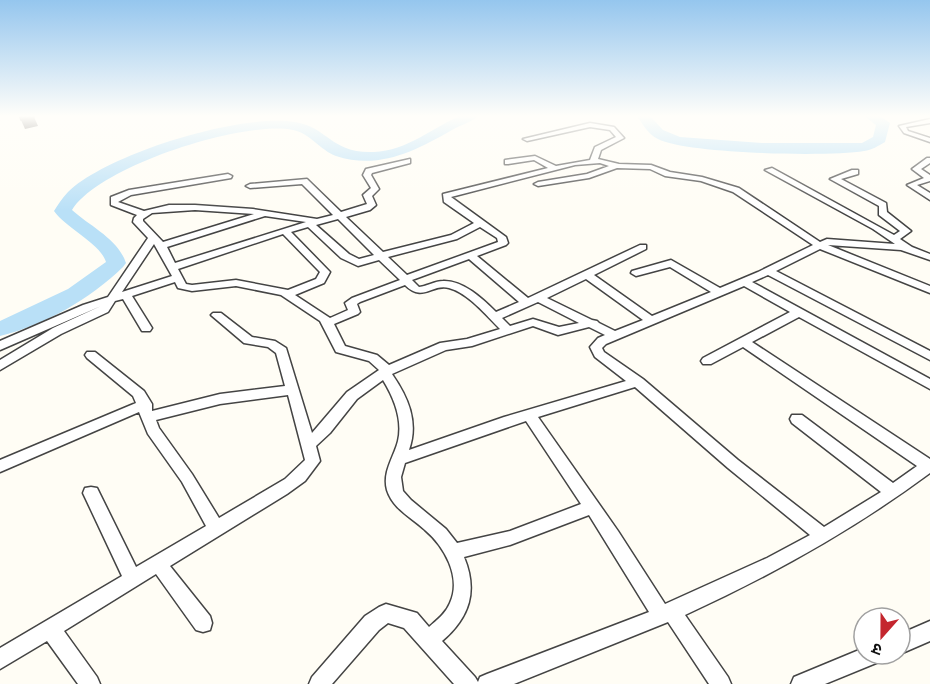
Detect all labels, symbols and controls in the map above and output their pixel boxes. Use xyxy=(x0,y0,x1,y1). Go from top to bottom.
north arrow xyxy=(852,606,912,666)
text: उ xyxy=(868,639,885,661)

